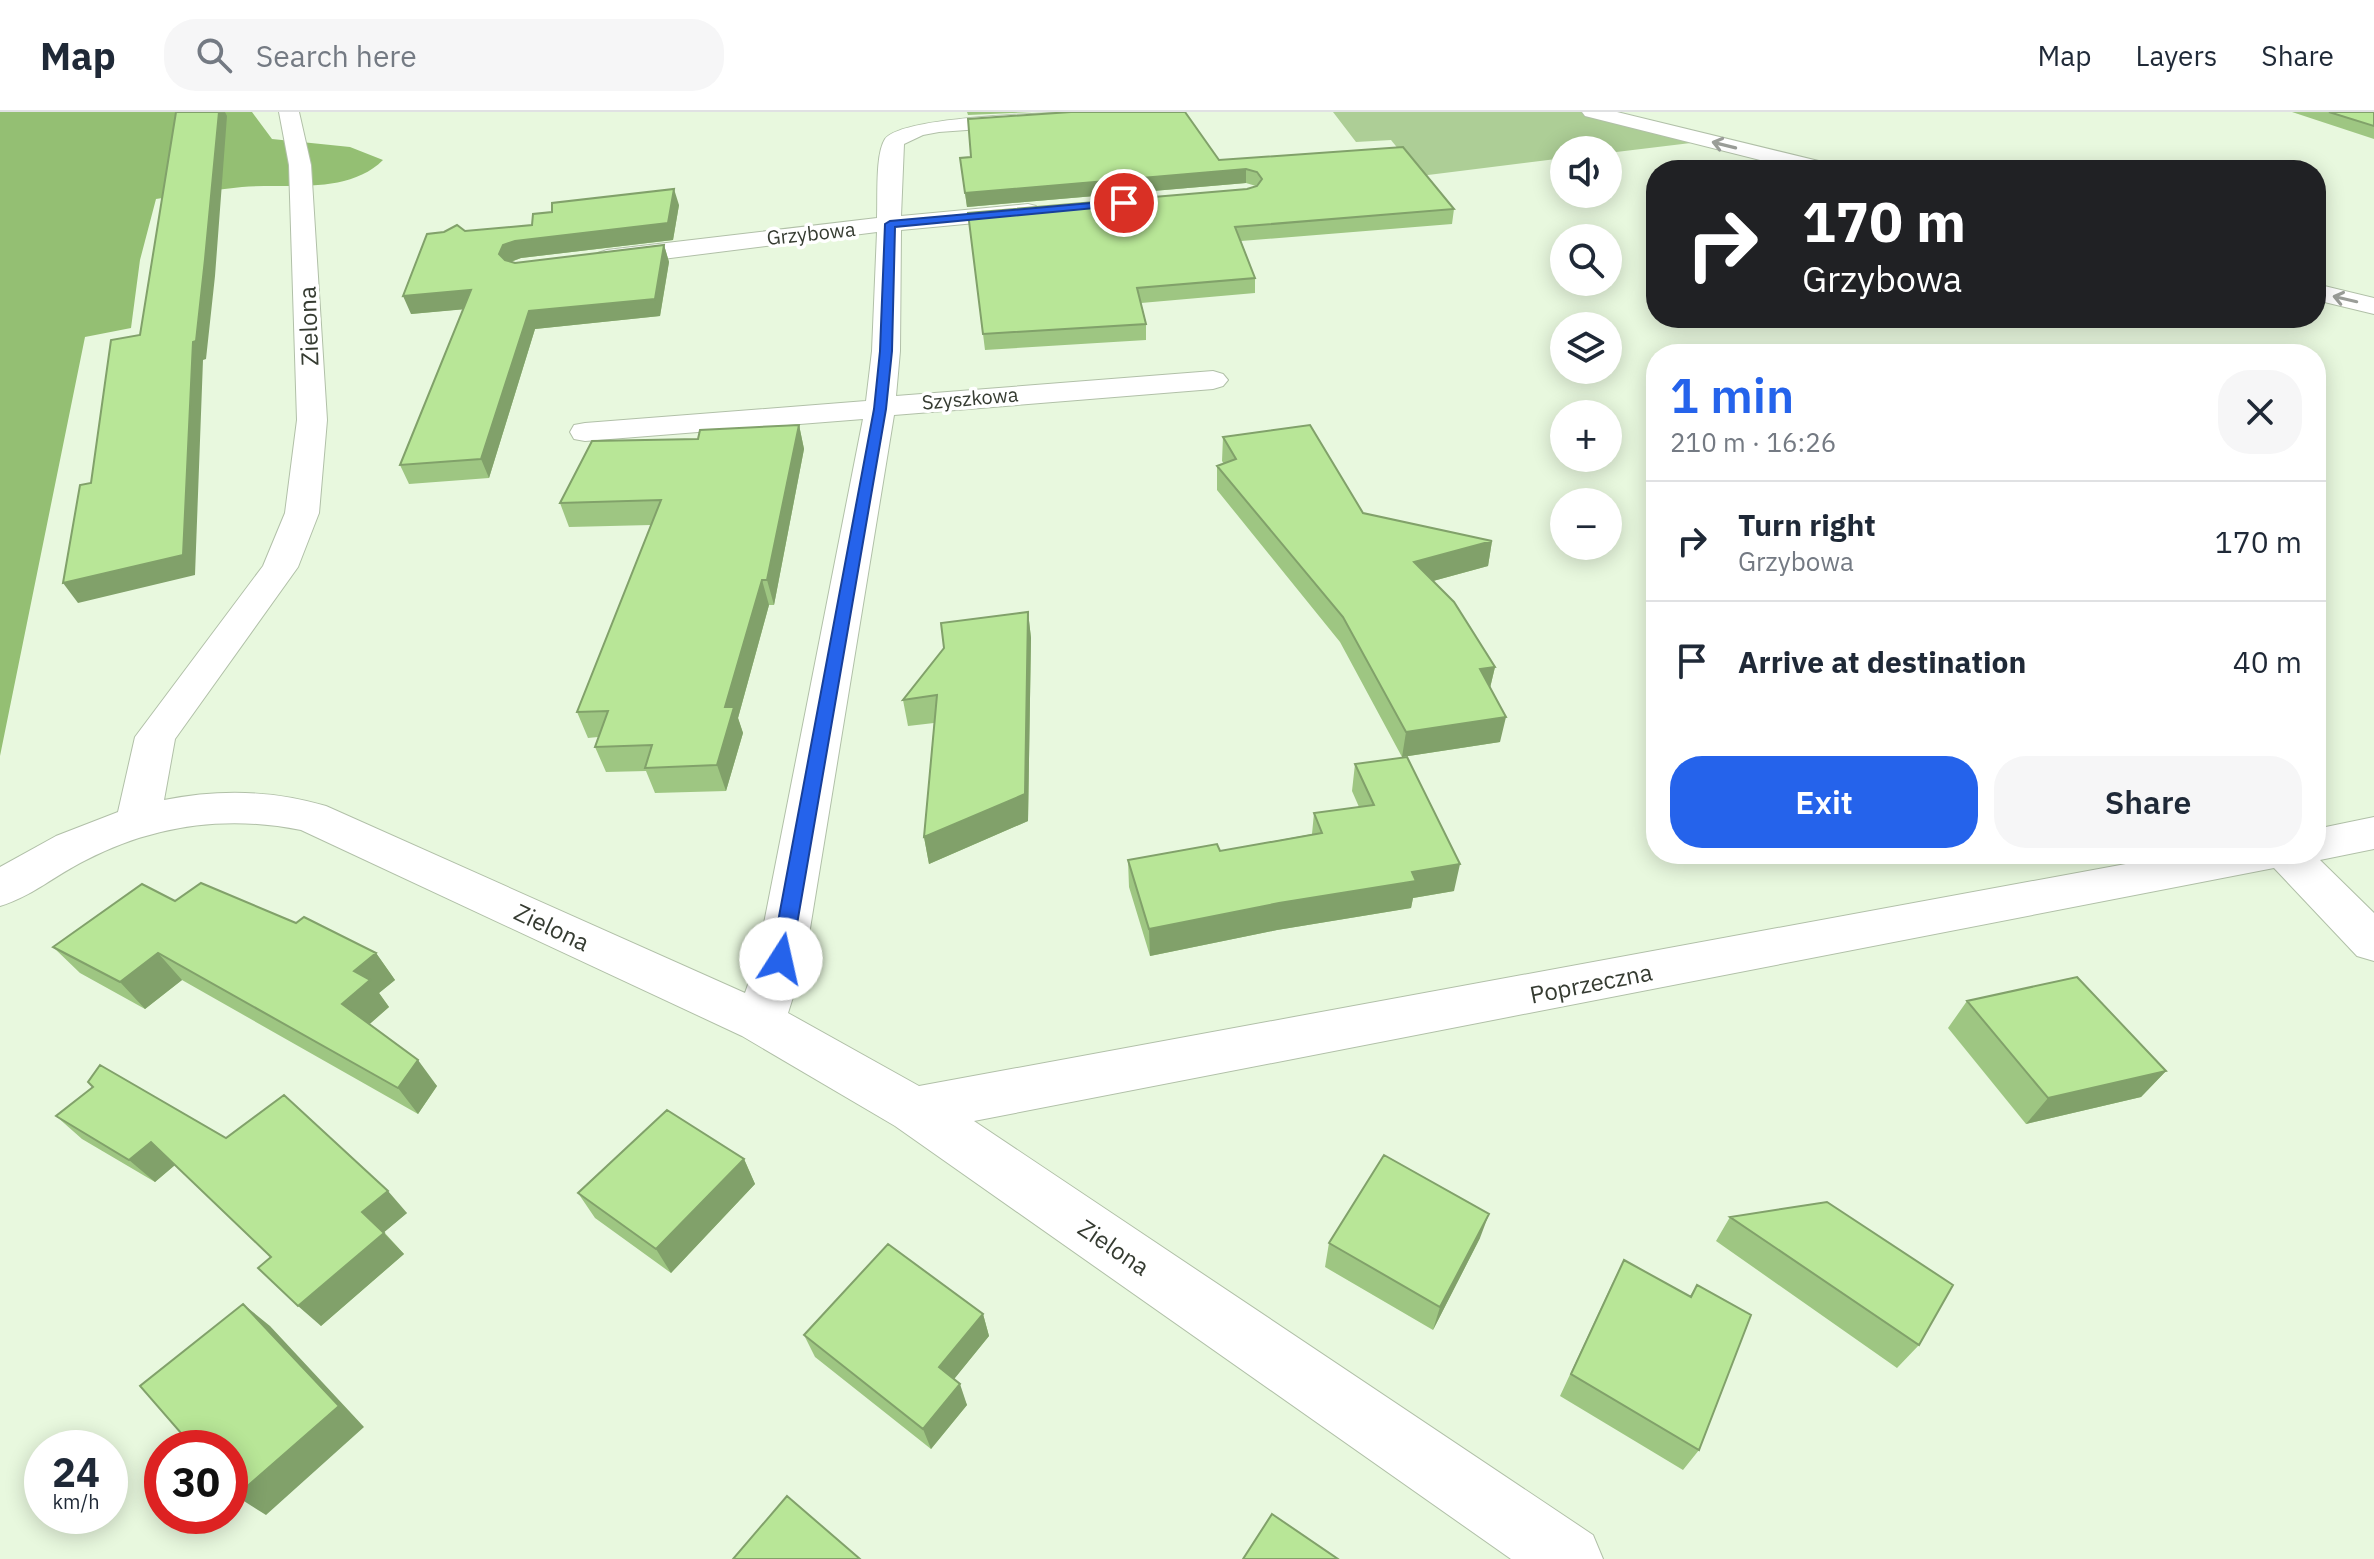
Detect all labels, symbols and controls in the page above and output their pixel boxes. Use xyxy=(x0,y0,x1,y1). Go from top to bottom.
search box xyxy=(164,19,724,91)
text: Map xyxy=(40,31,116,80)
icon: search xyxy=(192,33,236,77)
text: Search here xyxy=(256,36,417,75)
text: Map xyxy=(2037,37,2091,74)
text: Layers xyxy=(2135,37,2217,74)
text: Share xyxy=(2261,37,2334,74)
map controls xyxy=(1550,136,1622,560)
button: sound xyxy=(1550,136,1622,208)
one-way arrow xyxy=(1711,136,1737,151)
pin xyxy=(1090,169,1158,237)
icon: arrive xyxy=(1102,181,1146,225)
text: 170 m xyxy=(1802,185,1966,257)
icon: right xyxy=(1670,192,1774,296)
street label: Grzybowa xyxy=(765,215,857,251)
button: search xyxy=(1550,224,1622,296)
text: Grzybowa xyxy=(1802,255,1962,302)
street label: Zielona xyxy=(291,286,325,366)
one-way arrow xyxy=(2333,290,2358,305)
button: layers xyxy=(1550,312,1622,384)
text: 1 min xyxy=(1670,364,1794,426)
button: close xyxy=(2218,370,2302,454)
street label: Szyszkowa xyxy=(921,380,1020,416)
button: + xyxy=(1550,400,1622,472)
text: 210 m · 16:26 xyxy=(1670,425,1836,459)
button: − xyxy=(1550,488,1622,560)
text: Turn right xyxy=(1738,505,1876,544)
icon: right xyxy=(1670,519,1714,563)
text: 170 m xyxy=(2215,522,2302,561)
text: Grzybowa xyxy=(1738,544,1854,578)
icon: arrive xyxy=(1670,639,1714,683)
text: Arrive at destination xyxy=(1738,642,2026,681)
text: 40 m xyxy=(2233,642,2302,681)
button: Exit xyxy=(1670,756,1978,848)
button: Share xyxy=(1994,756,2302,848)
street label: Zielona xyxy=(509,896,595,958)
position arrow xyxy=(739,917,823,1001)
street label: Poprzeczna xyxy=(1527,955,1655,1011)
street label: Zielona xyxy=(1072,1212,1156,1283)
speed limit sign: 30 xyxy=(144,1430,248,1534)
text: 24 xyxy=(52,1446,100,1498)
text: km/h xyxy=(52,1488,100,1515)

